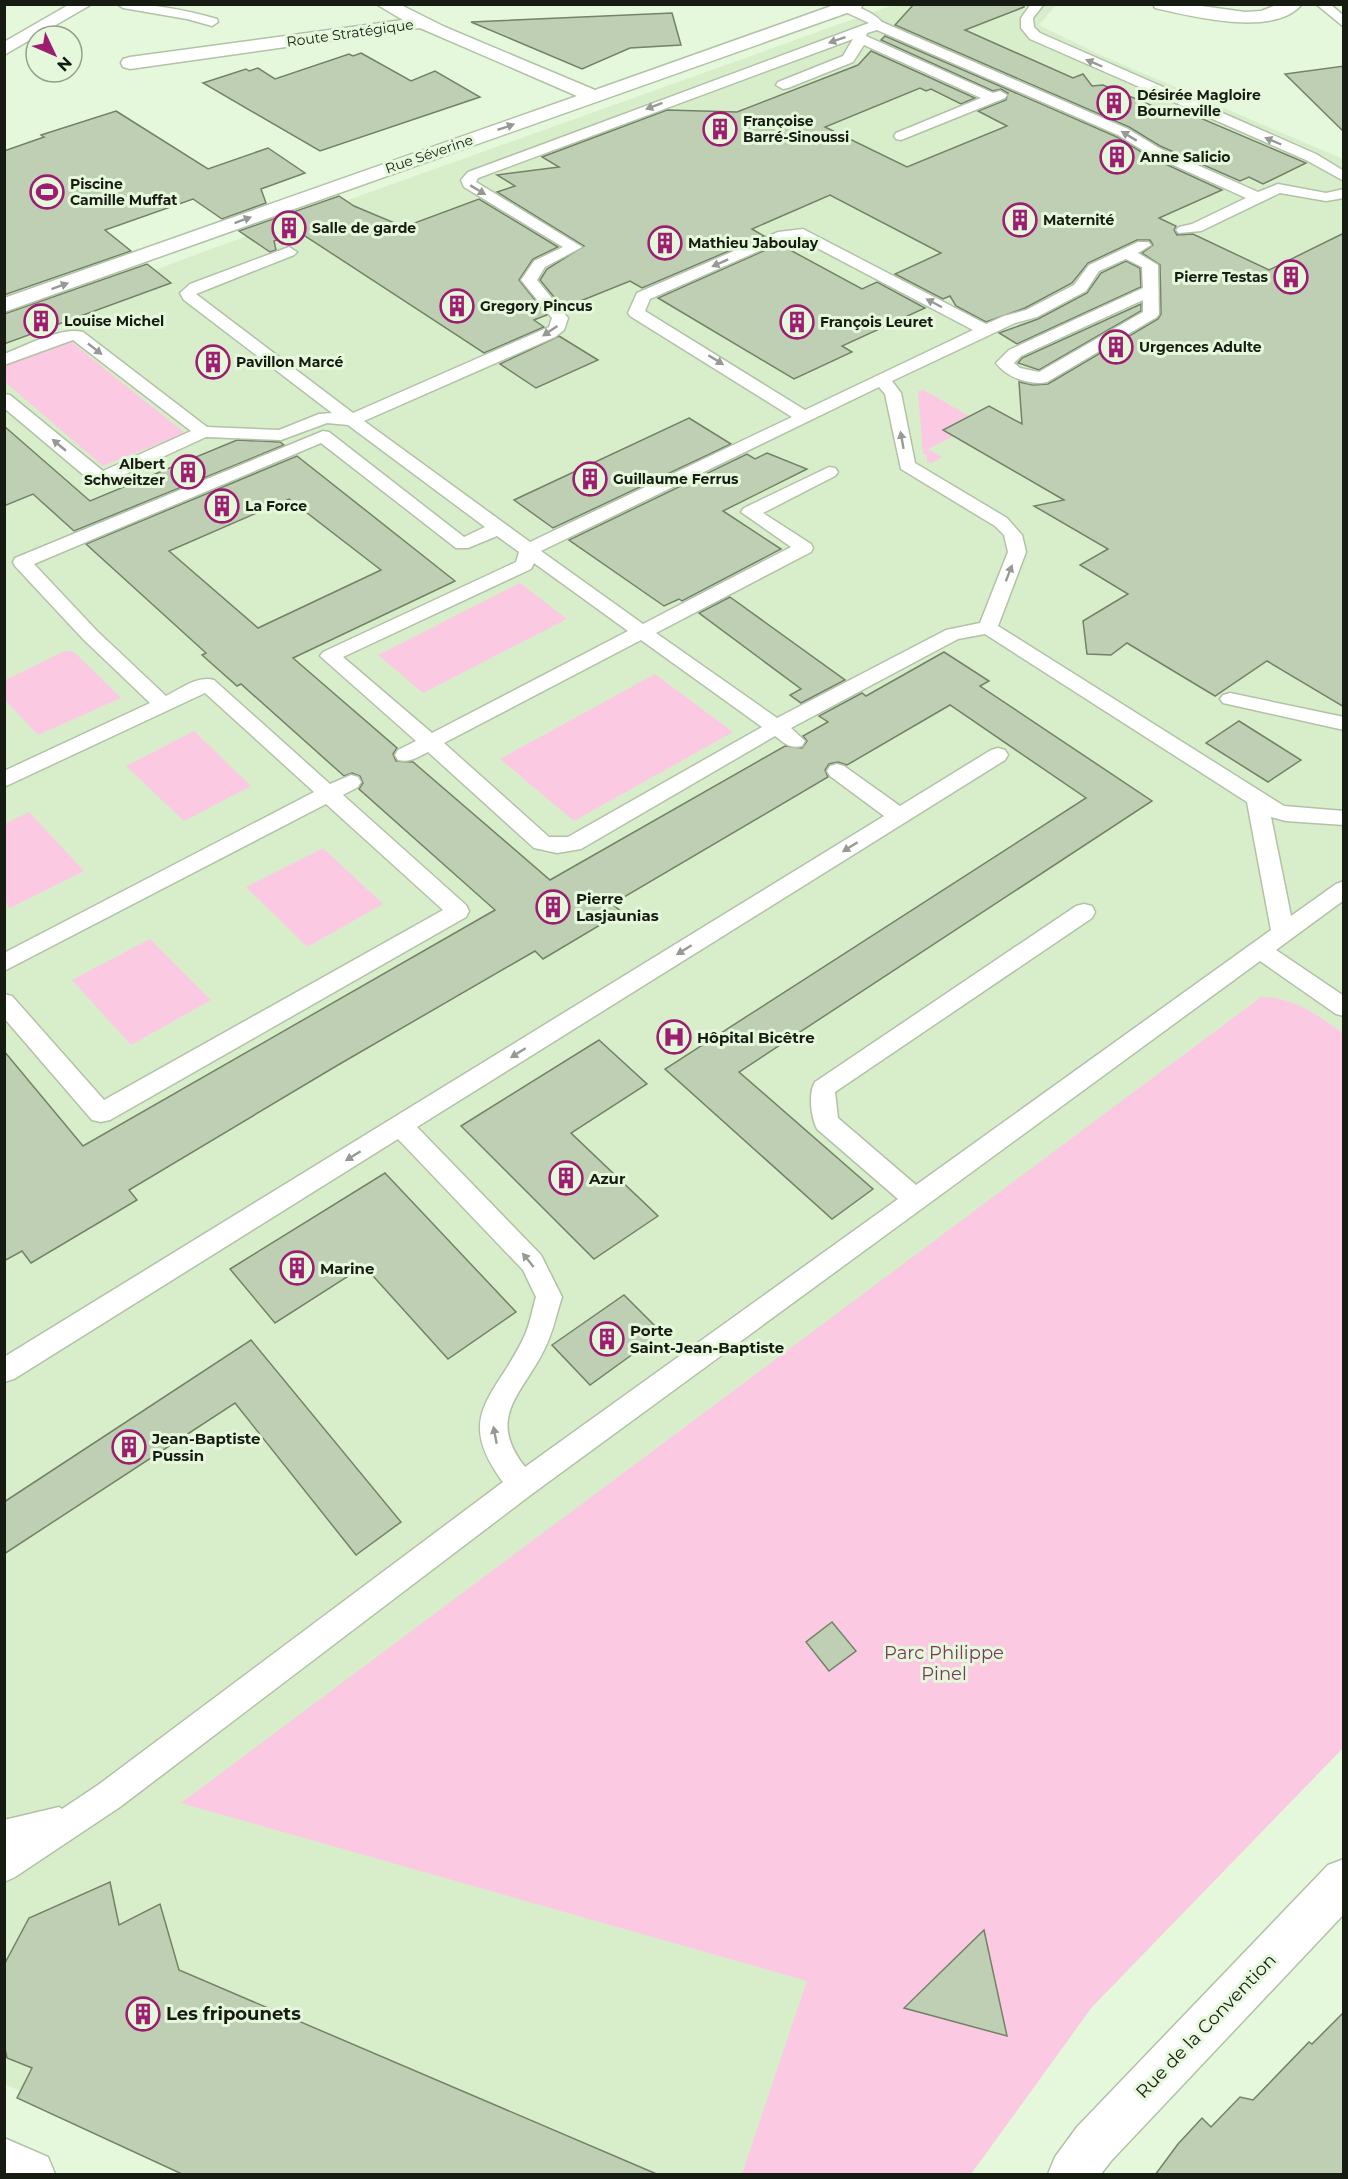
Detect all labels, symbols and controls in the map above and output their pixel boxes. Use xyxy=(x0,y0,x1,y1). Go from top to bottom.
street label: Route Stratégique xyxy=(285,15,415,51)
north arrow xyxy=(24,24,84,84)
one-way arrow xyxy=(828,36,846,46)
text: N xyxy=(53,53,76,75)
one-way arrow xyxy=(1085,59,1102,68)
building icon: Désirée Magloire Bourneville xyxy=(1096,85,1132,121)
place label: Désirée Magloire Bourneville xyxy=(1137,86,1261,120)
one-way arrow xyxy=(644,102,662,112)
building icon: Françoise Barré-Sinoussi xyxy=(702,111,738,147)
place label: Françoise Barré-Sinoussi xyxy=(743,112,849,146)
one-way arrow xyxy=(497,121,515,131)
one-way arrow xyxy=(1121,130,1138,141)
street label: Rue Séverine xyxy=(383,131,475,177)
one-way arrow xyxy=(1263,136,1281,146)
building icon: Anne Salicio xyxy=(1099,139,1135,175)
place label: Anne Salicio xyxy=(1139,148,1231,166)
sports icon: Piscine Camille Muffat xyxy=(29,174,65,210)
place label: Piscine Camille Muffat xyxy=(70,175,177,209)
one-way arrow xyxy=(470,185,487,195)
building icon: Maternité xyxy=(1002,202,1038,238)
building icon: Salle de garde xyxy=(271,210,307,246)
place label: Maternité xyxy=(1043,211,1114,229)
one-way arrow xyxy=(234,215,252,225)
place label: Salle de garde xyxy=(312,219,416,237)
building icon: Mathieu Jaboulay xyxy=(647,225,683,261)
place label: Mathieu Jaboulay xyxy=(688,234,819,252)
one-way arrow xyxy=(711,258,728,267)
building icon: Pierre Testas xyxy=(1273,259,1309,295)
place label: Pierre Testas xyxy=(1174,268,1269,286)
one-way arrow xyxy=(51,280,69,290)
building icon: Gregory Pincus xyxy=(439,288,475,324)
place label: Gregory Pincus xyxy=(480,297,593,315)
one-way arrow xyxy=(925,298,942,308)
building icon: Louise Michel xyxy=(23,303,59,339)
building icon: François Leuret xyxy=(779,304,815,340)
place label: Louise Michel xyxy=(64,312,164,330)
place label: François Leuret xyxy=(820,313,933,331)
one-way arrow xyxy=(542,326,559,337)
building icon: Urgences Adulte xyxy=(1098,329,1134,365)
place label: Urgences Adulte xyxy=(1139,338,1262,356)
one-way arrow xyxy=(88,343,103,355)
building icon: Pavillon Marcé xyxy=(195,344,231,380)
place label: Pavillon Marcé xyxy=(236,353,343,371)
one-way arrow xyxy=(707,355,724,366)
one-way arrow xyxy=(897,430,906,449)
one-way arrow xyxy=(52,439,67,452)
building icon: Albert Schweitzer xyxy=(170,454,206,490)
place label: Albert Schweitzer xyxy=(84,455,165,489)
building icon: Guillaume Ferrus xyxy=(572,461,608,497)
place label: Guillaume Ferrus xyxy=(613,470,739,488)
building icon: La Force xyxy=(204,488,240,524)
place label: La Force xyxy=(245,497,307,515)
one-way arrow xyxy=(1004,564,1014,582)
one-way arrow xyxy=(842,842,858,853)
building icon: Pierre Lasjaunias xyxy=(535,889,571,925)
place label: Pierre Lasjaunias xyxy=(576,889,659,925)
one-way arrow xyxy=(676,945,692,956)
hospital icon: Hôpital Bicêtre xyxy=(656,1019,692,1055)
place label: Hôpital Bicêtre xyxy=(697,1028,815,1047)
one-way arrow xyxy=(510,1047,526,1058)
one-way arrow xyxy=(345,1150,361,1161)
building icon: Azur xyxy=(548,1160,584,1196)
place label: Azur xyxy=(588,1169,626,1188)
building icon: Marine xyxy=(279,1250,315,1286)
one-way arrow xyxy=(521,1252,534,1268)
place label: Marine xyxy=(320,1259,374,1278)
building icon: Porte Saint-Jean-Baptiste xyxy=(589,1321,625,1357)
place label: Porte Saint-Jean-Baptiste xyxy=(630,1321,784,1357)
one-way arrow xyxy=(490,1425,499,1444)
building icon: Jean-Baptiste Pussin xyxy=(111,1429,147,1465)
place label: Jean-Baptiste Pussin xyxy=(151,1429,261,1465)
park label: Parc Philippe Pinel xyxy=(884,1642,1004,1685)
street label: Rue de la Convention xyxy=(1131,1949,1281,2103)
building icon: Les fripounets xyxy=(125,1996,161,2032)
place label: Les fripounets xyxy=(166,2003,301,2025)

